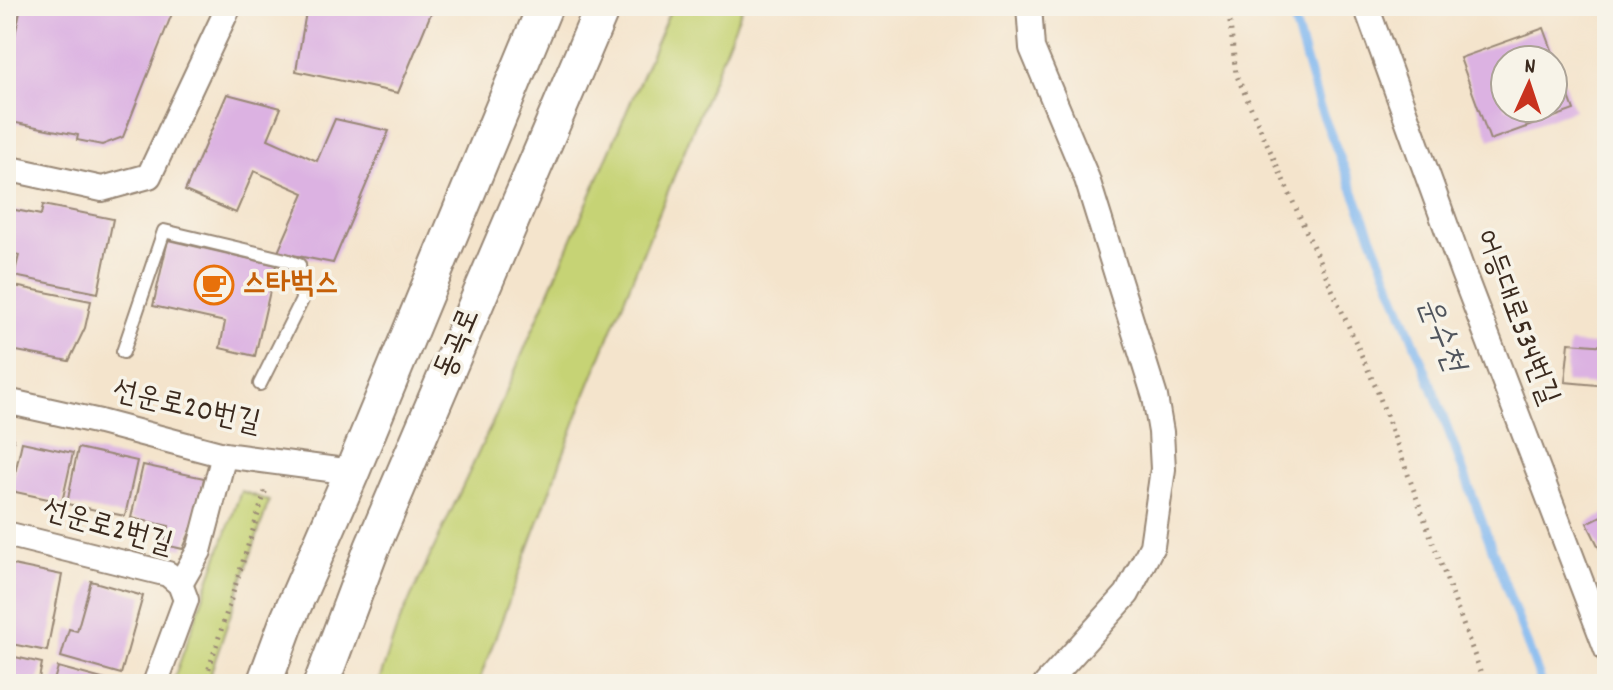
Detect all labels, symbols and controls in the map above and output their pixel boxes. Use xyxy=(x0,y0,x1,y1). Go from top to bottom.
north arrow xyxy=(1489,44,1569,124)
text: N xyxy=(1524,52,1536,83)
street label: 어등대로534번길 xyxy=(1462,224,1568,412)
cafe icon: 스타벅스 xyxy=(193,264,235,306)
place label: 스타벅스 xyxy=(242,264,339,307)
water label: 운수천 xyxy=(1403,291,1476,382)
street label: 동곡로 xyxy=(425,302,493,386)
street label: 선운로20번길 xyxy=(108,371,264,447)
street label: 선운로2번길 xyxy=(37,490,177,568)

